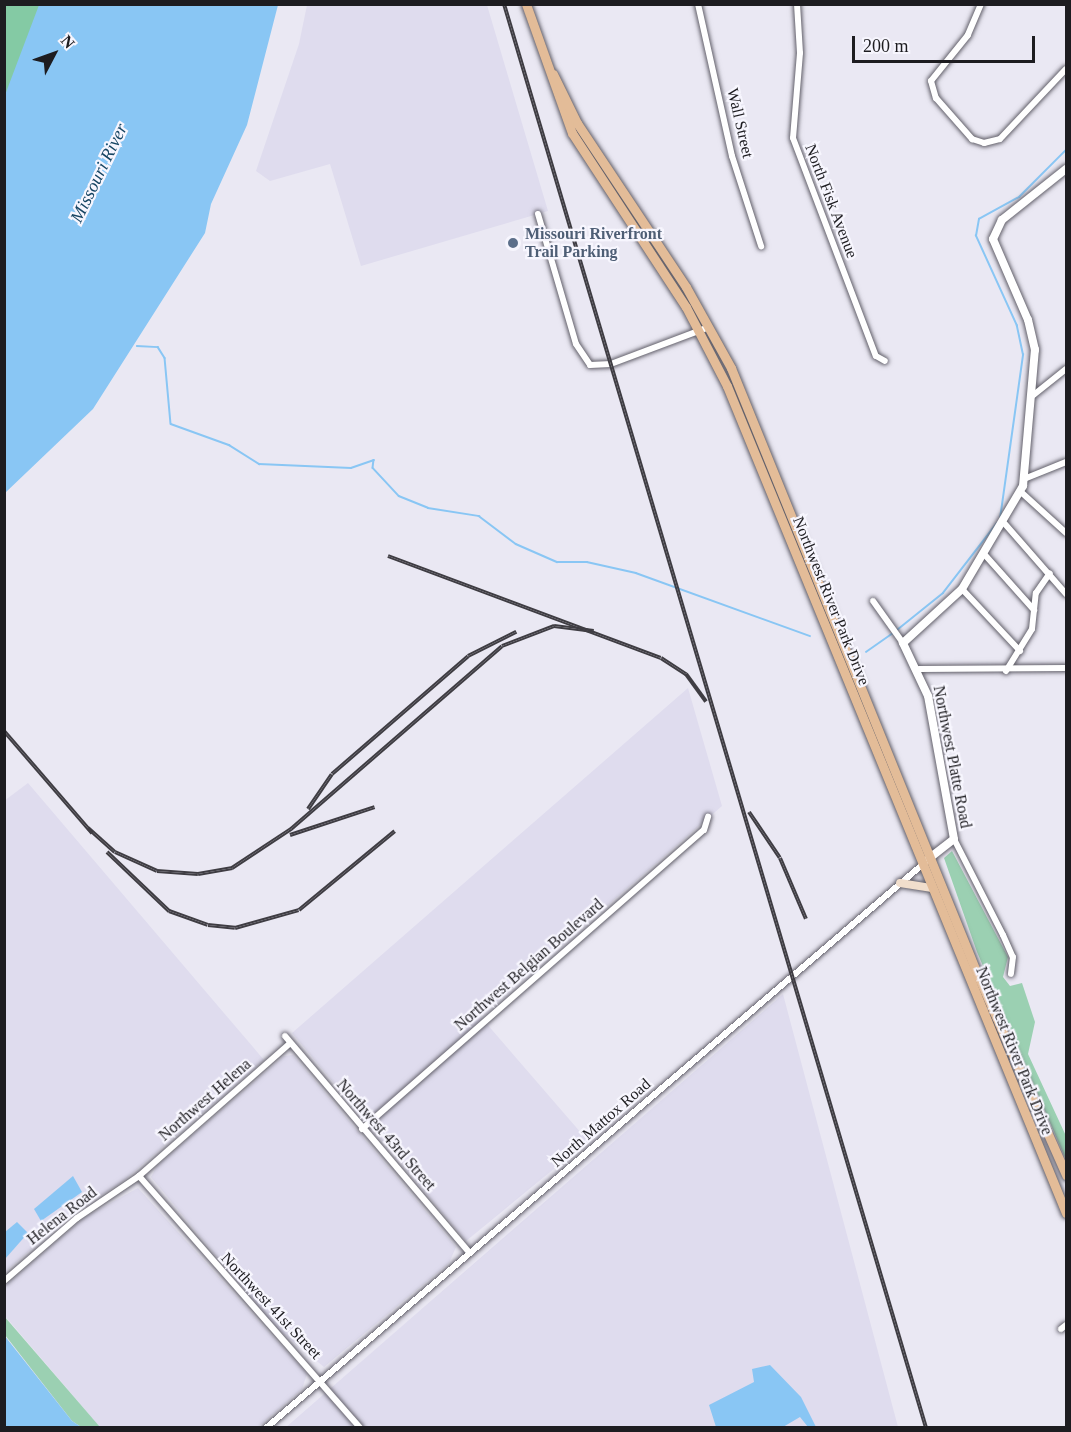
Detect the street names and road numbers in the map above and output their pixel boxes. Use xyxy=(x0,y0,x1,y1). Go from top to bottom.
street label: Wall Street xyxy=(723,86,757,160)
street label: North Fisk Avenue xyxy=(800,141,862,261)
street label: Northwest River Park Drive xyxy=(788,514,874,688)
street label: Northwest Platte Road xyxy=(929,684,975,830)
street label: Northwest Belgian Boulevard xyxy=(451,895,607,1035)
street label: Northwest River Park Drive xyxy=(971,964,1057,1138)
street label: Northwest Helena xyxy=(155,1055,255,1145)
street label: Northwest 43rd Street xyxy=(332,1075,440,1195)
street label: North Mattox Road xyxy=(547,1075,655,1171)
street label: Helena Road xyxy=(23,1183,101,1249)
street label: Northwest 41st Street xyxy=(217,1249,325,1363)

